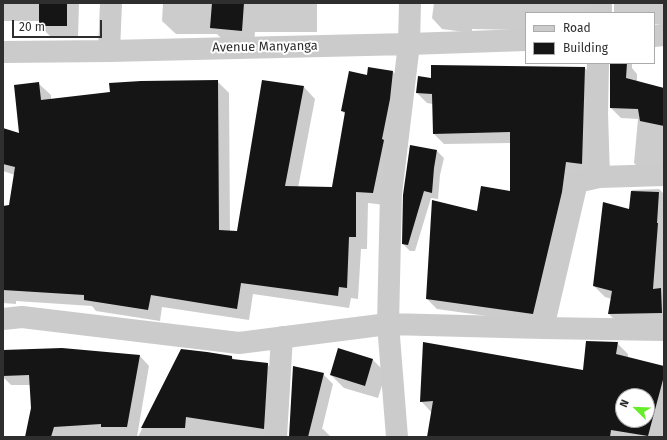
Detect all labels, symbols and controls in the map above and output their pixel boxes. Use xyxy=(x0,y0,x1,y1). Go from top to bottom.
scale bar xyxy=(14,12,104,38)
legend xyxy=(525,12,655,64)
text: 20 m xyxy=(19,20,45,34)
text: Road xyxy=(563,21,591,35)
street label: Avenue Manyanga xyxy=(212,38,318,56)
text: Building xyxy=(563,41,608,55)
north arrow xyxy=(615,388,655,428)
text: N xyxy=(617,398,632,409)

